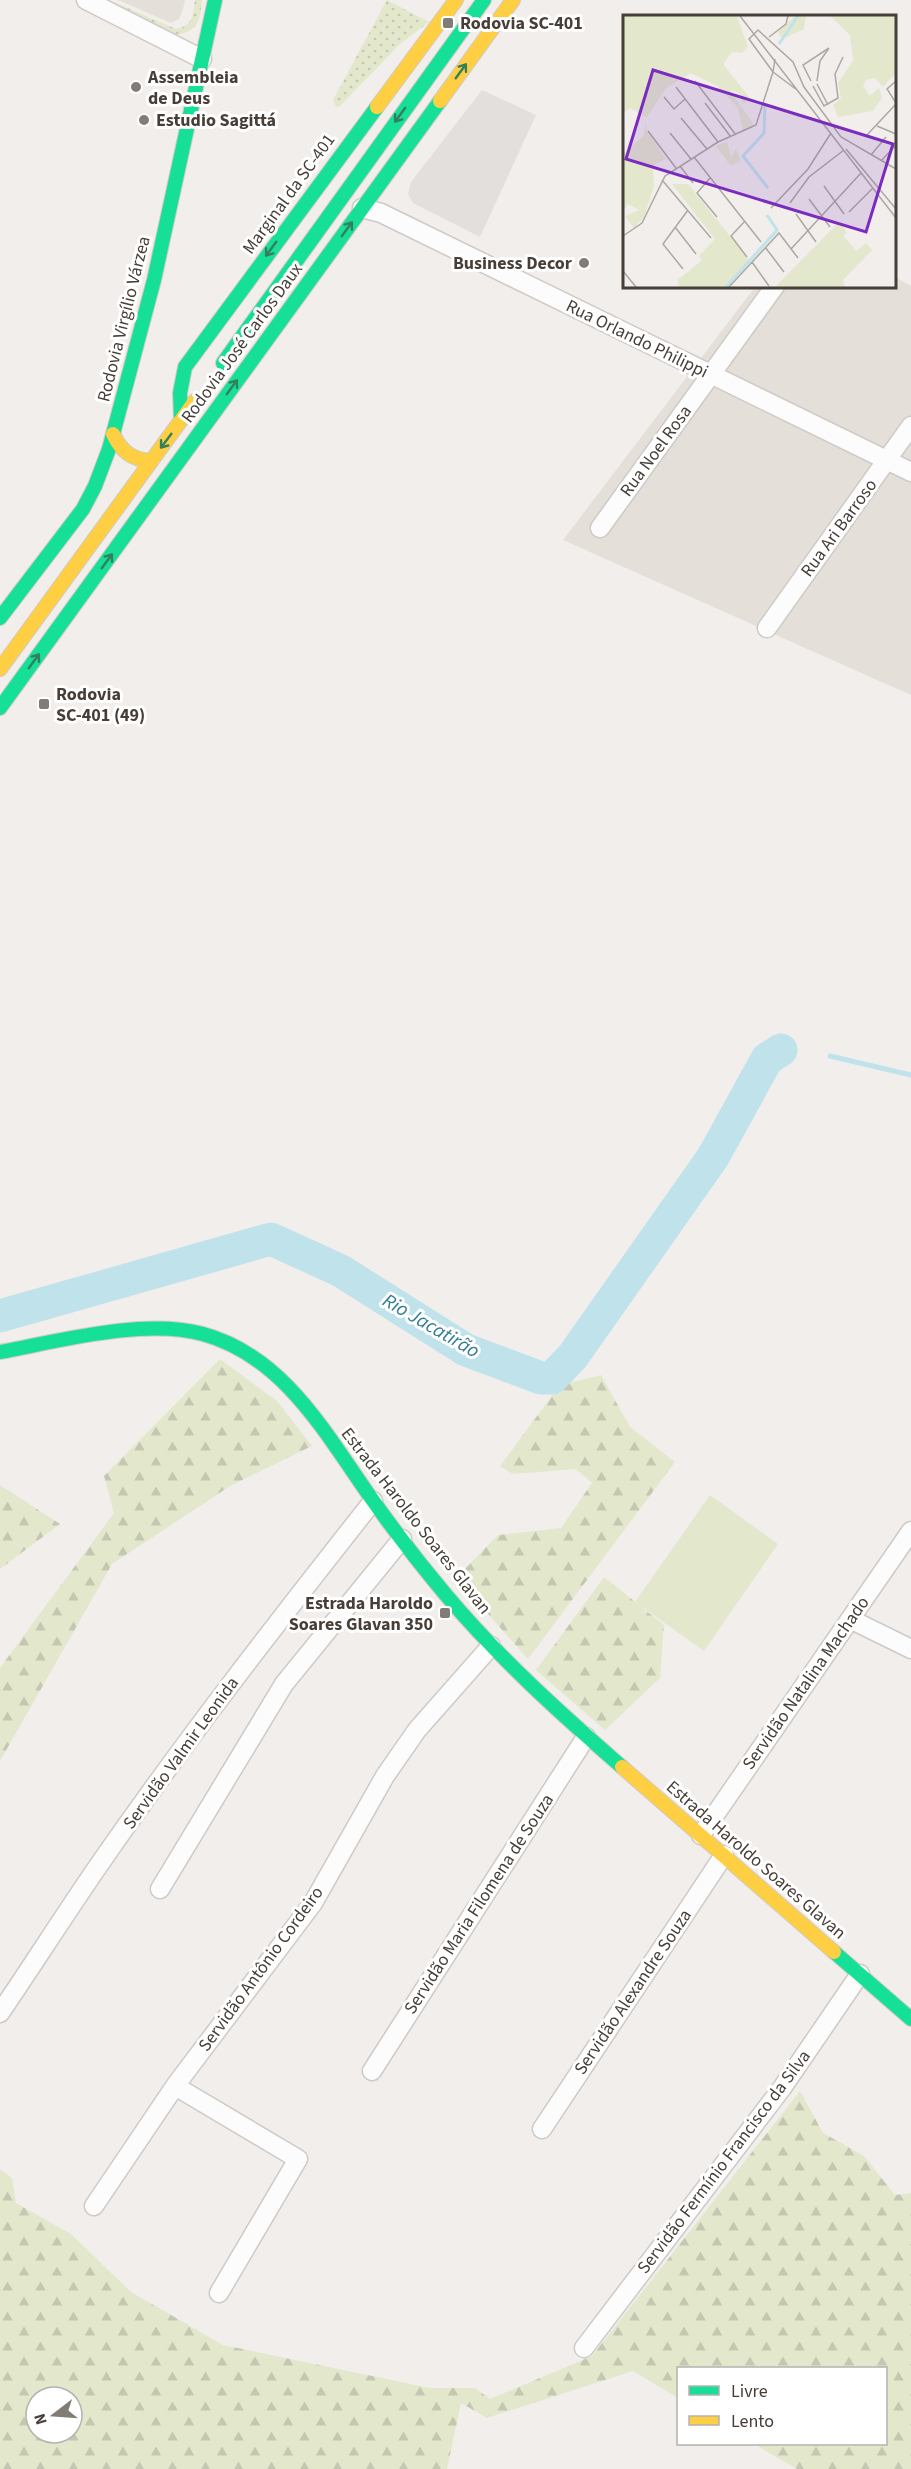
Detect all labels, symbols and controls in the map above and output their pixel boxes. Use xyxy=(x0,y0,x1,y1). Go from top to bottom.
place label: Rodovia SC-401 xyxy=(460,11,583,36)
inset map xyxy=(623,15,896,288)
marker: Rodovia SC-401 xyxy=(441,16,455,30)
one-way arrow xyxy=(455,64,468,80)
place label: Assembleia de Deus xyxy=(147,65,239,111)
marker: Assembleia de Deus xyxy=(129,80,143,94)
one-way arrow xyxy=(393,107,406,123)
place label: Estudio Sagittá xyxy=(156,108,276,133)
marker: Estudio Sagittá xyxy=(137,113,151,127)
street label: Marginal da SC-401 xyxy=(237,129,341,259)
one-way arrow xyxy=(341,222,353,238)
street label: Rodovia Virgílio Várzea xyxy=(91,234,157,404)
one-way arrow xyxy=(265,241,277,257)
place label: Business Decor xyxy=(453,251,573,276)
marker: Business Decor xyxy=(577,256,591,270)
street label: Rodovia José Carlos Daux xyxy=(175,258,309,428)
street label: Rua Orlando Philippi xyxy=(562,294,712,384)
one-way arrow xyxy=(226,379,238,395)
street label: Rua Noel Rosa xyxy=(614,400,698,502)
one-way arrow xyxy=(159,432,172,448)
street label: Rua Ari Barroso xyxy=(795,474,883,582)
one-way arrow xyxy=(101,553,113,569)
one-way arrow xyxy=(28,654,41,670)
place label: Rodovia SC-401 (49) xyxy=(56,682,145,728)
marker: Rodovia SC-401 (49) xyxy=(37,697,51,711)
water label: Rio Jacatirão xyxy=(377,1287,485,1365)
street label: Estrada Haroldo Soares Glavan xyxy=(335,1422,497,1620)
place label: Estrada Haroldo Soares Glavan 350 xyxy=(289,1591,433,1637)
street label: Servidão Natalina Machado xyxy=(737,1591,875,1775)
marker: Estrada Haroldo Soares Glavan 350 xyxy=(438,1606,452,1620)
street label: Servidão Valmir Leonida xyxy=(117,1672,245,1834)
street label: Estrada Haroldo Soares Glavan xyxy=(661,1775,851,1945)
street label: Servidão Maria Filomena de Souza xyxy=(398,1789,560,2019)
street label: Servidão Antônio Cordeiro xyxy=(193,1881,329,2057)
street label: Servidão Alexandre Souza xyxy=(568,1904,698,2080)
street label: Servidão Fermínio Francisco da Silva xyxy=(631,2045,817,2279)
legend xyxy=(677,2367,887,2445)
text: Livre xyxy=(731,2379,768,2404)
north arrow xyxy=(24,2385,84,2445)
text: Lento xyxy=(731,2409,774,2434)
text: N xyxy=(29,2411,53,2427)

